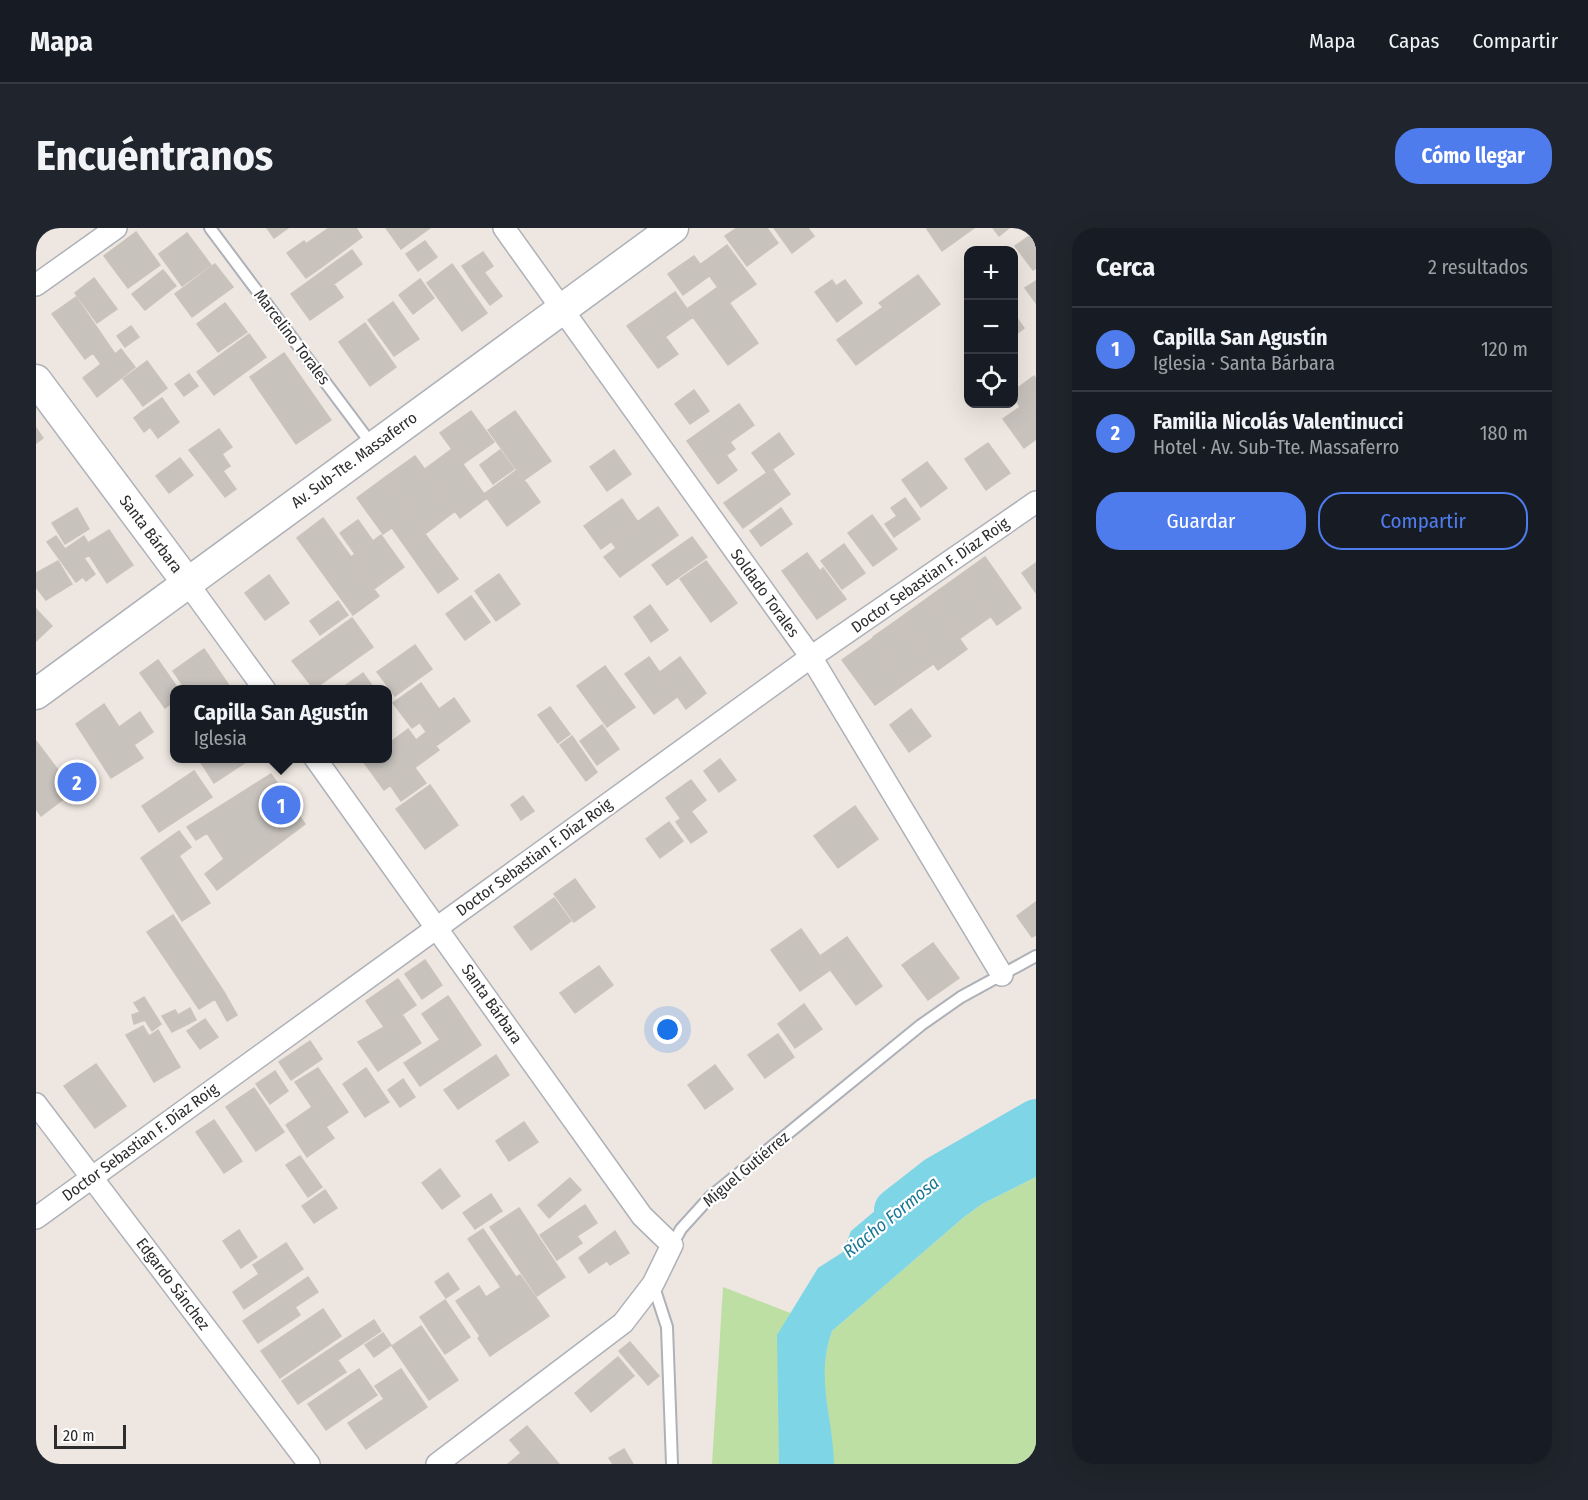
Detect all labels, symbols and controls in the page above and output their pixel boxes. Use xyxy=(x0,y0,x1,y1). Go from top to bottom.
text: Mapa xyxy=(30,25,93,58)
text: Mapa xyxy=(1309,28,1356,54)
text: Capas xyxy=(1389,28,1439,54)
text: Compartir xyxy=(1472,28,1558,54)
button: Cómo llegar xyxy=(1395,128,1552,184)
text: Encuéntranos xyxy=(36,131,273,181)
map controls xyxy=(964,246,1018,408)
button: + xyxy=(964,246,1018,300)
text: Cerca xyxy=(1096,252,1155,283)
text: 2 resultados xyxy=(1428,255,1528,279)
street label: Marcelino Torales xyxy=(250,286,334,388)
button: − xyxy=(964,300,1018,354)
text: Capilla San Agustín xyxy=(1153,324,1327,351)
text: 1 xyxy=(1111,337,1120,361)
text: 120 m xyxy=(1481,337,1528,361)
text: Iglesia · Santa Bárbara xyxy=(1153,351,1335,375)
button: locate xyxy=(964,354,1018,408)
street label: Av. Sub-Tte. Massaferro xyxy=(287,408,421,512)
text: Familia Nicolás Valentinucci xyxy=(1153,408,1404,435)
text: 2 xyxy=(1111,421,1120,445)
text: 180 m xyxy=(1480,421,1528,445)
text: Hotel · Av. Sub-Tte. Massaferro xyxy=(1153,435,1399,459)
street label: Santa Bárbara xyxy=(116,491,186,577)
button: Guardar xyxy=(1096,492,1306,550)
button: Compartir xyxy=(1318,492,1528,550)
street label: Doctor Sebastian F. Díaz Roig xyxy=(848,513,1013,637)
street label: Soldado Torales xyxy=(727,545,803,641)
popup xyxy=(170,685,392,763)
text: Capilla San Agustín xyxy=(194,699,368,726)
text: Iglesia xyxy=(194,726,247,750)
pin: 2 xyxy=(58,760,96,804)
pin: 1 xyxy=(262,782,300,828)
street label: Doctor Sebastian F. Díaz Roig xyxy=(452,794,616,920)
street label: Santa Bárbara xyxy=(458,961,526,1047)
your location xyxy=(653,1015,682,1044)
street label: Doctor Sebastian F. Díaz Roig xyxy=(58,1079,222,1205)
street label: Miguel Gutiérrez xyxy=(699,1127,793,1211)
water label: Riacho Formosa xyxy=(838,1172,944,1262)
street label: Edgardo Sánchez xyxy=(132,1234,214,1334)
scale bar xyxy=(54,1422,126,1450)
text: 20 m xyxy=(63,1426,94,1445)

